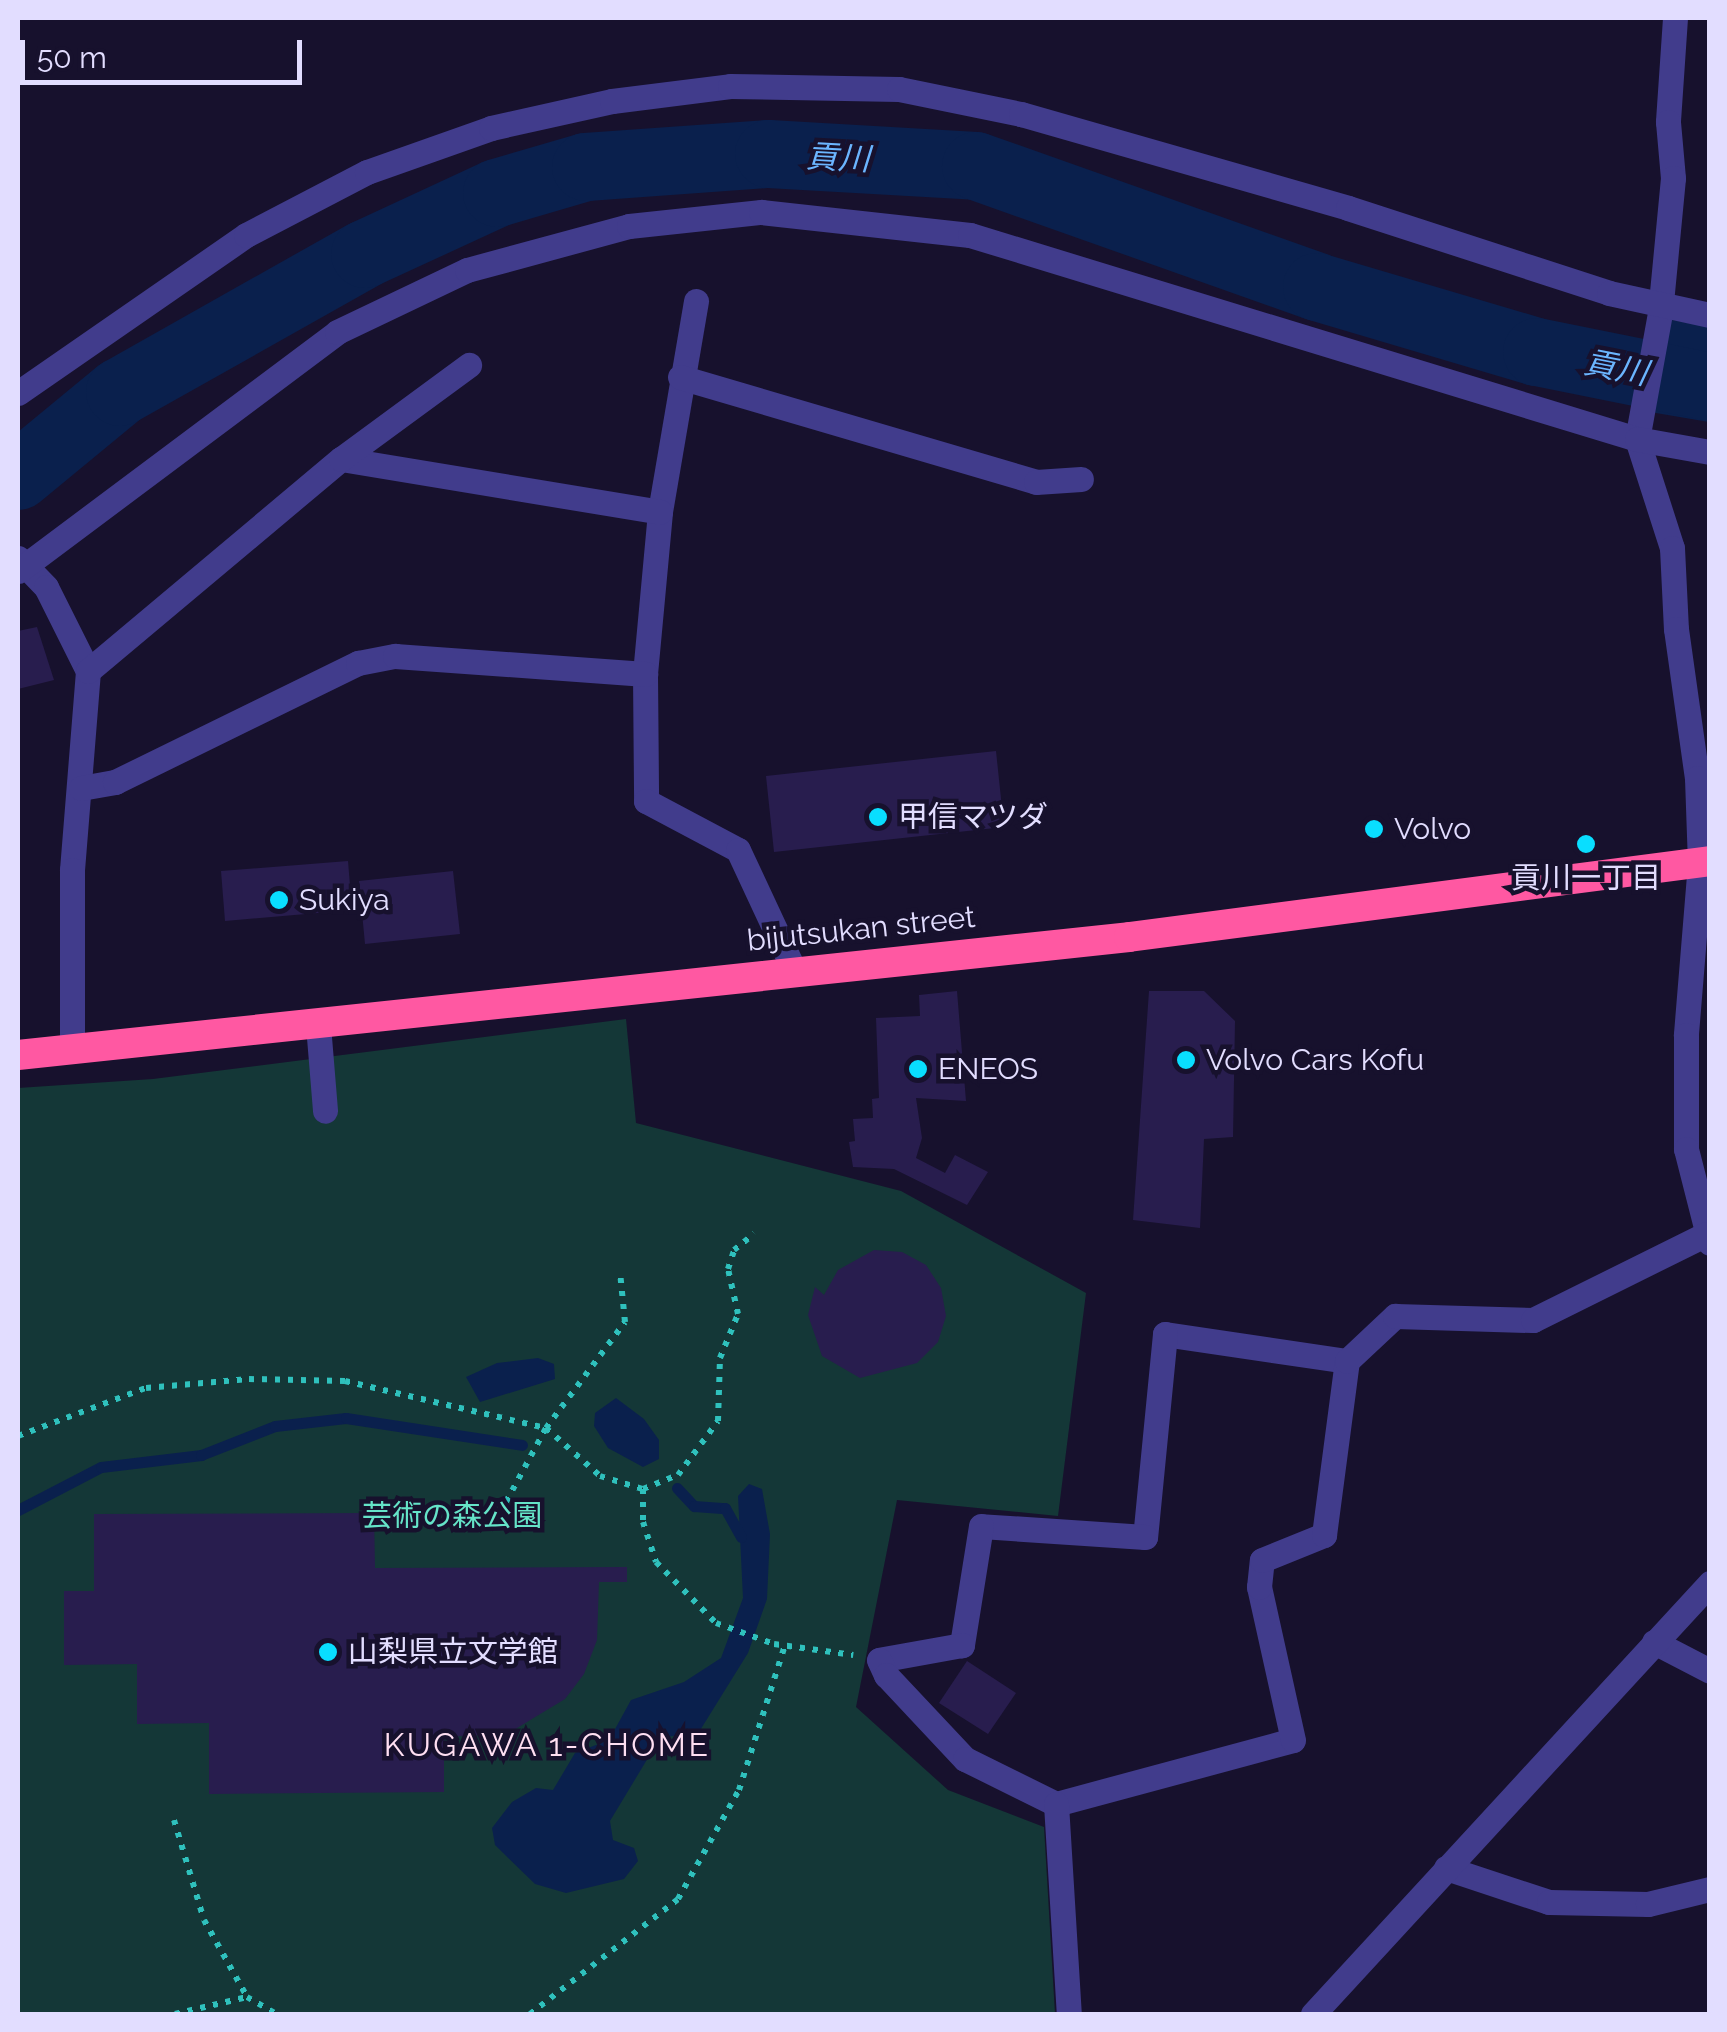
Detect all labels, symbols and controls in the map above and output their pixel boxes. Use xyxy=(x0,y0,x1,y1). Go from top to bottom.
scale bar xyxy=(25,20,308,82)
text: 50 m xyxy=(37,40,107,75)
water label: 貢川 xyxy=(805,137,871,179)
water label: 貢川 xyxy=(1581,343,1651,393)
place label: 甲信マツダ xyxy=(898,799,1048,835)
marker: 甲信マツダ xyxy=(867,806,889,828)
place label: Volvo xyxy=(1394,811,1471,847)
marker: Volvo xyxy=(1363,818,1385,840)
marker: 貢川一丁目 xyxy=(1575,833,1597,855)
place label: 貢川一丁目 xyxy=(1511,860,1661,896)
place label: Sukiya xyxy=(299,882,390,918)
marker: Sukiya xyxy=(268,889,290,911)
street label: bijutsukan street xyxy=(745,899,977,959)
place label: Volvo Cars Kofu xyxy=(1206,1042,1424,1078)
marker: Volvo Cars Kofu xyxy=(1175,1049,1197,1071)
place label: ENEOS xyxy=(938,1051,1038,1087)
marker: ENEOS xyxy=(907,1058,929,1080)
park label: 芸術の森公園 xyxy=(362,1498,542,1534)
place label: 山梨県立文学館 xyxy=(348,1634,558,1670)
marker: 山梨県立文学館 xyxy=(317,1641,339,1663)
district label: KUGAWA 1-CHOME xyxy=(383,1726,711,1764)

